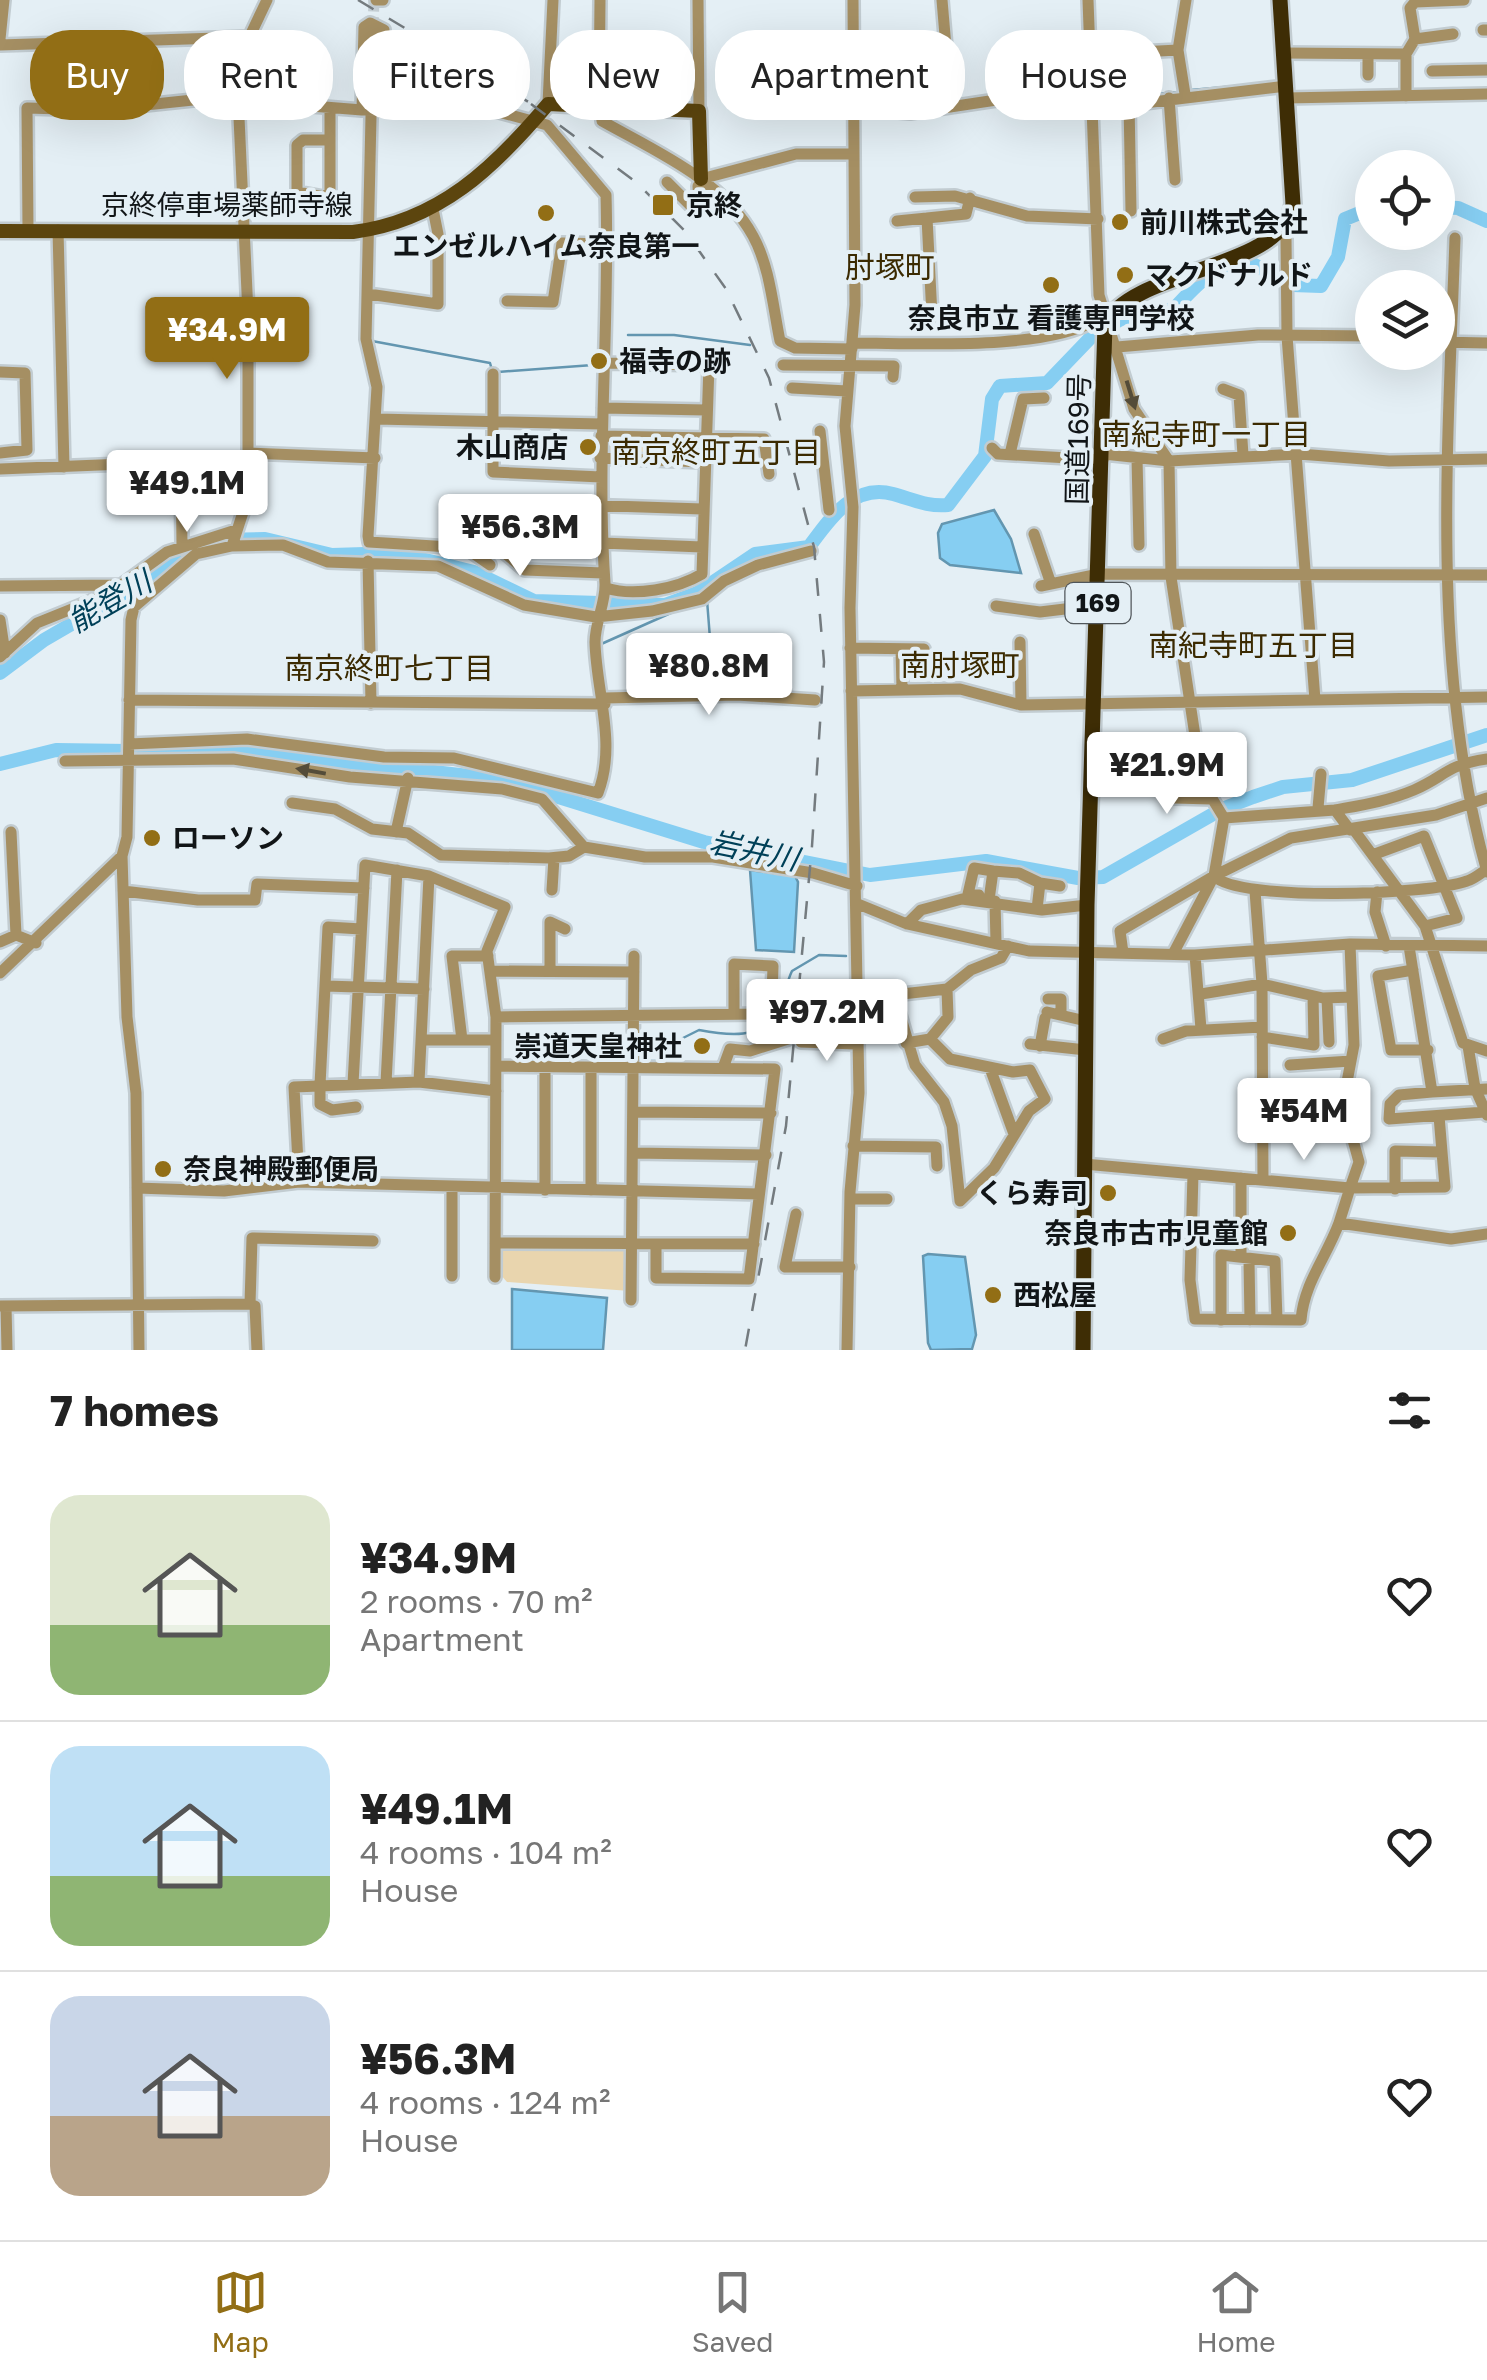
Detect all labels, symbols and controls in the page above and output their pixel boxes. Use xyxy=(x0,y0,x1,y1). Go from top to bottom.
chip: Buy xyxy=(30,30,164,120)
chip: Rent xyxy=(184,30,333,120)
chip: Filters xyxy=(353,30,530,120)
chip: New xyxy=(550,30,695,120)
chip: Apartment xyxy=(715,30,965,120)
chip: House xyxy=(985,30,1163,120)
map controls xyxy=(1355,150,1455,370)
button: locate xyxy=(1355,150,1455,250)
street label: 京終停車場薬師寺線 xyxy=(101,188,353,221)
place label: 京終 xyxy=(686,188,742,221)
marker: 京終 xyxy=(650,192,676,218)
marker: エンゼルハイム奈良第一 xyxy=(535,202,557,224)
place label: 前川株式会社 xyxy=(1140,205,1308,238)
marker: 前川株式会社 xyxy=(1109,211,1131,233)
place label: エンゼルハイム奈良第一 xyxy=(393,229,699,262)
district label: 肘塚町 xyxy=(845,249,935,285)
place label: マクドナルド xyxy=(1145,258,1313,291)
marker: マクドナルド xyxy=(1114,264,1136,286)
button: layers xyxy=(1355,270,1455,370)
marker: 奈良市立 看護専門学校 xyxy=(1040,274,1062,296)
pin: ¥34.9M xyxy=(146,297,308,382)
place label: 奈良市立 看護専門学校 xyxy=(907,301,1195,334)
text: ¥34.9M xyxy=(167,310,287,348)
place label: 福寺の跡 xyxy=(619,344,731,377)
marker: 福寺の跡 xyxy=(588,350,610,372)
street label: 国道169号 xyxy=(1060,373,1095,505)
one-way arrow xyxy=(1124,381,1139,411)
district label: 南紀寺町一丁目 xyxy=(1101,416,1311,452)
place label: 木山商店 xyxy=(456,430,568,463)
district label: 南京終町五丁目 xyxy=(611,434,821,470)
marker: 木山商店 xyxy=(577,436,599,458)
pin: ¥49.1M xyxy=(106,450,268,535)
text: ¥49.1M xyxy=(129,463,245,501)
pin: ¥56.3M xyxy=(439,494,601,579)
text: ¥56.3M xyxy=(460,507,580,545)
water label: 能登川 xyxy=(62,562,160,639)
road number: 169 xyxy=(1066,583,1130,623)
district label: 南紀寺町五丁目 xyxy=(1148,627,1358,663)
pin: ¥80.8M xyxy=(628,633,790,718)
text: ¥80.8M xyxy=(648,646,770,684)
district label: 南肘塚町 xyxy=(900,647,1020,683)
district label: 南京終町七丁目 xyxy=(284,650,494,686)
pin: ¥21.9M xyxy=(1086,732,1248,817)
text: ¥21.9M xyxy=(1109,745,1225,783)
one-way arrow xyxy=(294,763,326,778)
place label: ローソン xyxy=(172,821,284,854)
water label: 岩井川 xyxy=(706,823,805,878)
marker: ローソン xyxy=(141,827,163,849)
pin: ¥97.2M xyxy=(746,979,908,1064)
text: ¥97.2M xyxy=(768,992,886,1030)
place label: 崇道天皇神社 xyxy=(514,1029,682,1062)
marker: 崇道天皇神社 xyxy=(691,1035,713,1057)
pin: ¥54M xyxy=(1245,1078,1363,1163)
text: ¥54M xyxy=(1259,1091,1349,1129)
place label: 奈良神殿郵便局 xyxy=(183,1152,379,1185)
marker: 奈良神殿郵便局 xyxy=(152,1158,174,1180)
place label: くら寿司 xyxy=(976,1176,1088,1209)
marker: くら寿司 xyxy=(1097,1182,1119,1204)
place label: 奈良市古市児童館 xyxy=(1044,1216,1268,1249)
marker: 奈良市古市児童館 xyxy=(1277,1222,1299,1244)
place label: 西松屋 xyxy=(1013,1278,1097,1311)
marker: 西松屋 xyxy=(982,1284,1004,1306)
icon: filters xyxy=(1382,1383,1437,1438)
text: 7 homes xyxy=(50,1385,219,1435)
text: ¥34.9M xyxy=(360,1532,517,1582)
icon: home xyxy=(130,1535,250,1655)
icon: heart xyxy=(1382,1568,1437,1623)
text: 2 rooms · 70 m² xyxy=(360,1582,593,1620)
text: Apartment xyxy=(360,1620,524,1658)
text: ¥49.1M xyxy=(360,1783,513,1833)
icon: home xyxy=(130,1786,250,1906)
icon: heart xyxy=(1382,1819,1437,1874)
text: 4 rooms · 104 m² xyxy=(360,1833,612,1871)
text: House xyxy=(360,1871,458,1909)
text: ¥56.3M xyxy=(360,2033,516,2083)
icon: home xyxy=(130,2036,250,2156)
icon: heart xyxy=(1382,2069,1437,2124)
text: 4 rooms · 124 m² xyxy=(360,2083,610,2121)
text: House xyxy=(360,2121,458,2159)
tab: Map xyxy=(212,2265,269,2358)
tab: Saved xyxy=(692,2265,773,2358)
tab: Home xyxy=(1196,2265,1276,2358)

